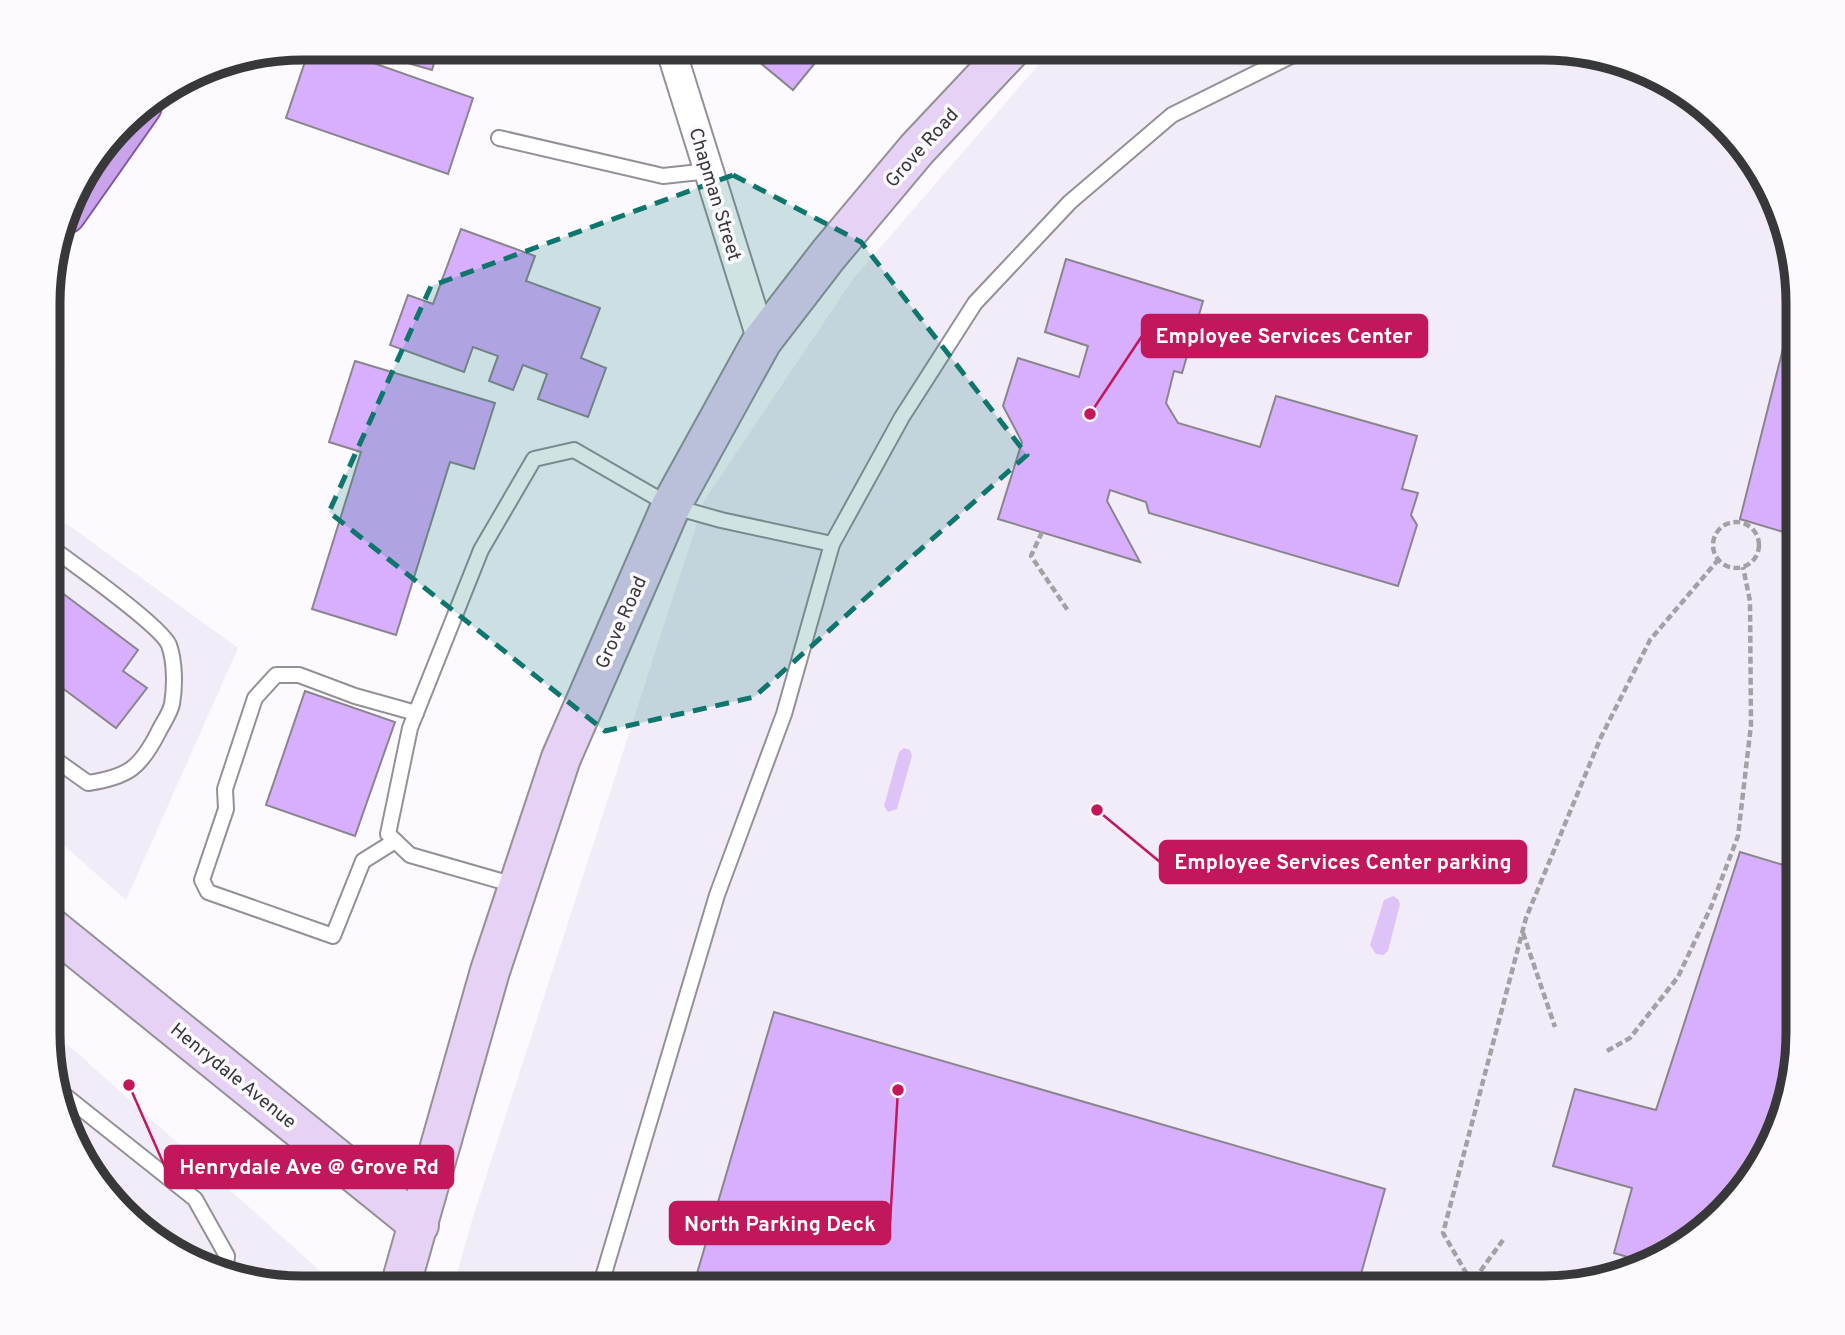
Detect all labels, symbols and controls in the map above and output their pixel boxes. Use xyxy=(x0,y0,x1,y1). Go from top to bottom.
street label: Grove Road xyxy=(881,104,964,193)
street label: Chapman Street xyxy=(682,125,746,264)
callout: Employee Services Center xyxy=(1142,315,1427,357)
text: Employee Services Center xyxy=(1155,324,1413,351)
street label: Grove Road xyxy=(591,573,653,673)
callout: Employee Services Center parking xyxy=(1160,841,1526,883)
text: Employee Services Center parking xyxy=(1174,850,1512,877)
street label: Henrydale Avenue xyxy=(165,1018,301,1135)
callout: Henrydale Ave @ Grove Rd xyxy=(165,1146,453,1188)
text: Henrydale Ave @ Grove Rd xyxy=(179,1155,439,1182)
callout: North Parking Deck xyxy=(670,1202,890,1244)
text: North Parking Deck xyxy=(684,1212,876,1239)

